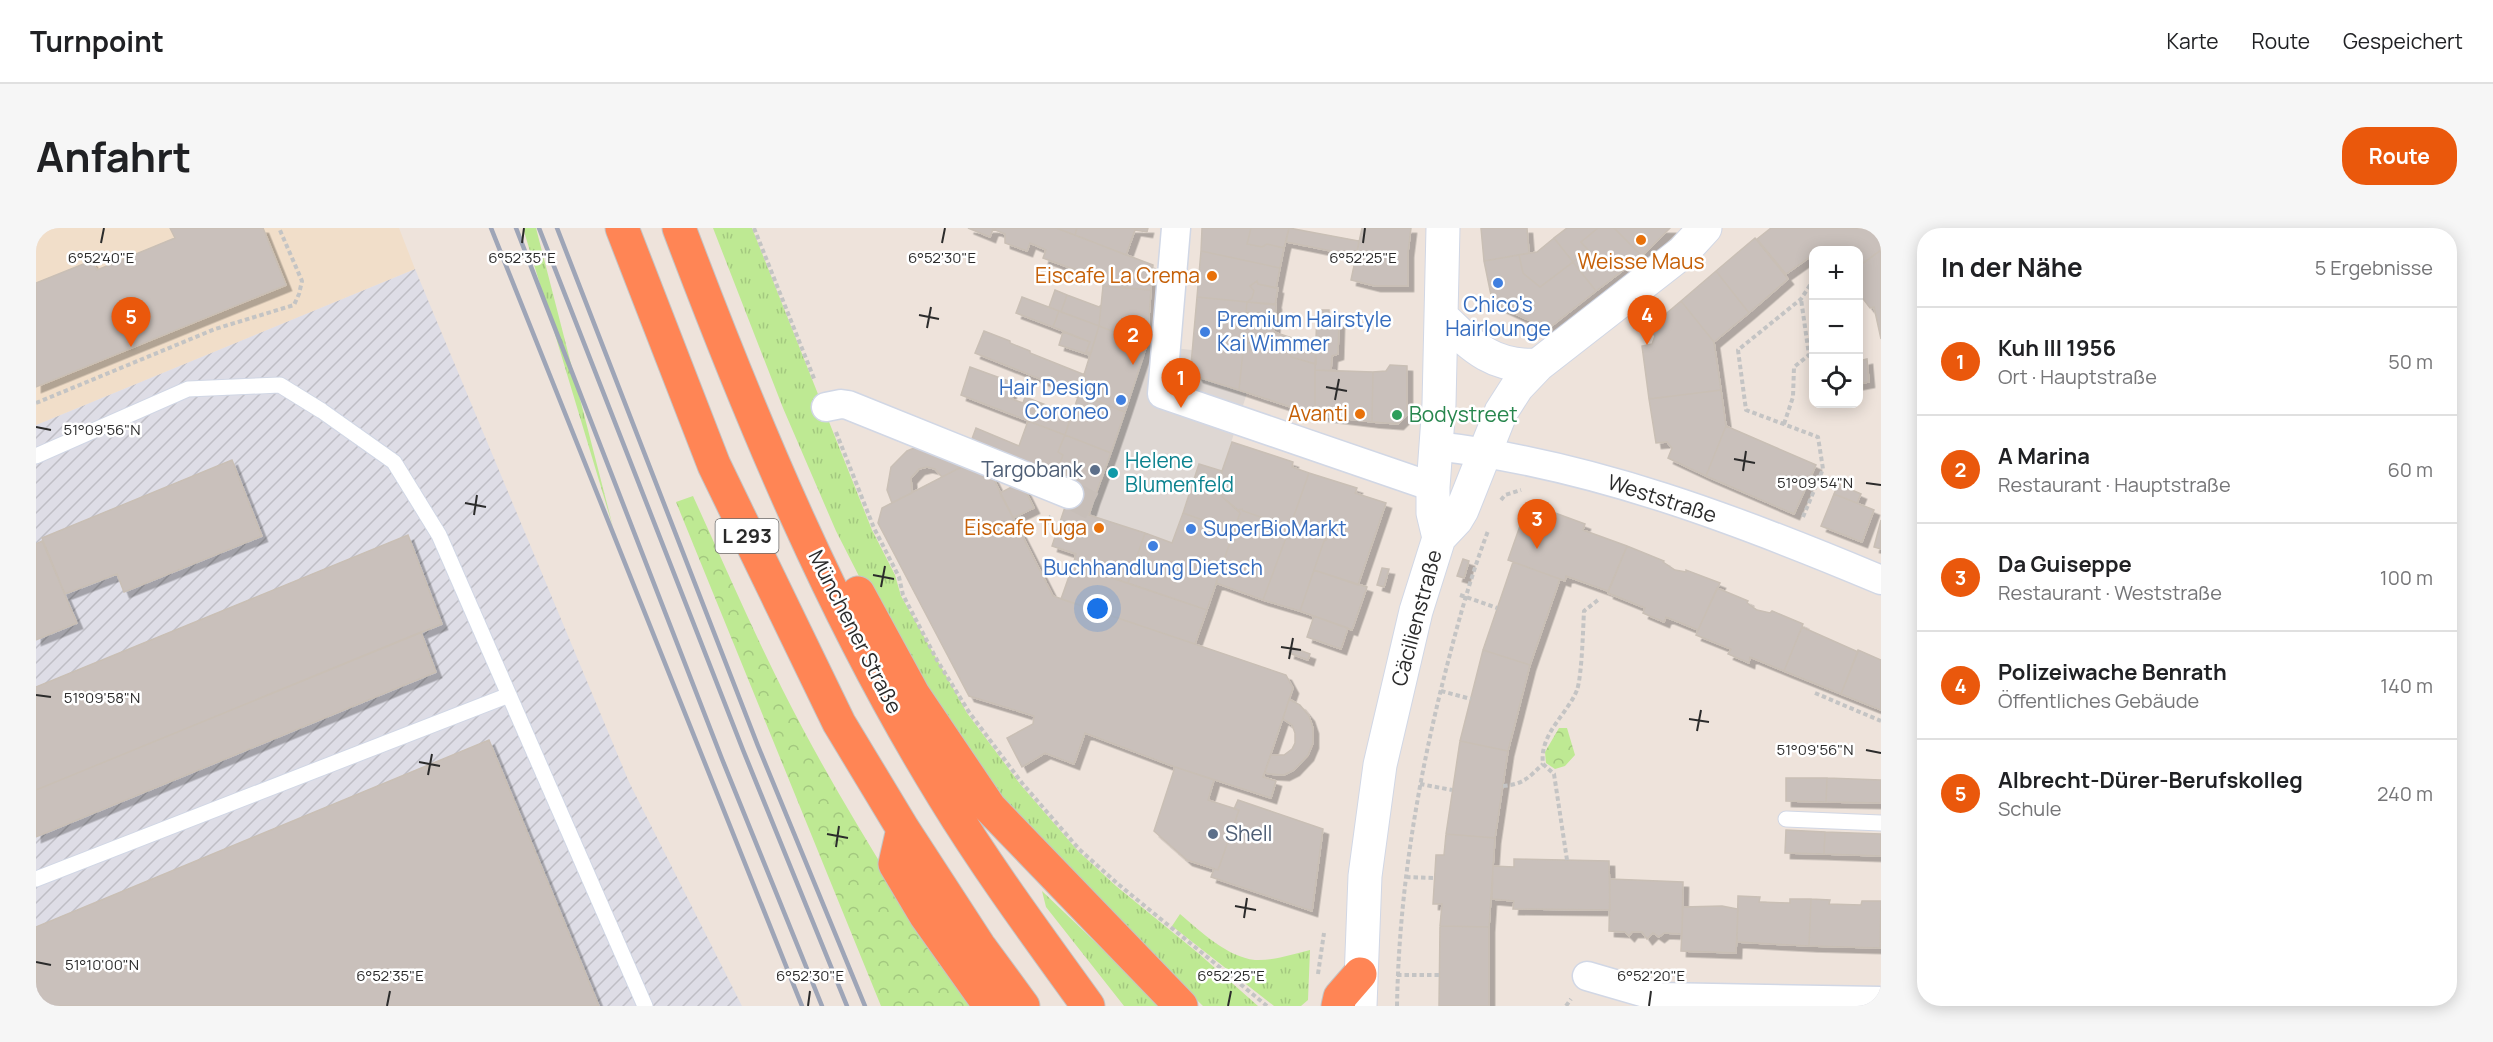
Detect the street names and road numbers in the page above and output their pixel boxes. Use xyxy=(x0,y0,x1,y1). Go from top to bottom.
street label: Weststraße xyxy=(1604,467,1720,529)
road number: L 293 xyxy=(716,519,778,553)
street label: Münchener Straße xyxy=(803,545,909,718)
street label: Cäcilienstraße xyxy=(1384,546,1448,689)

